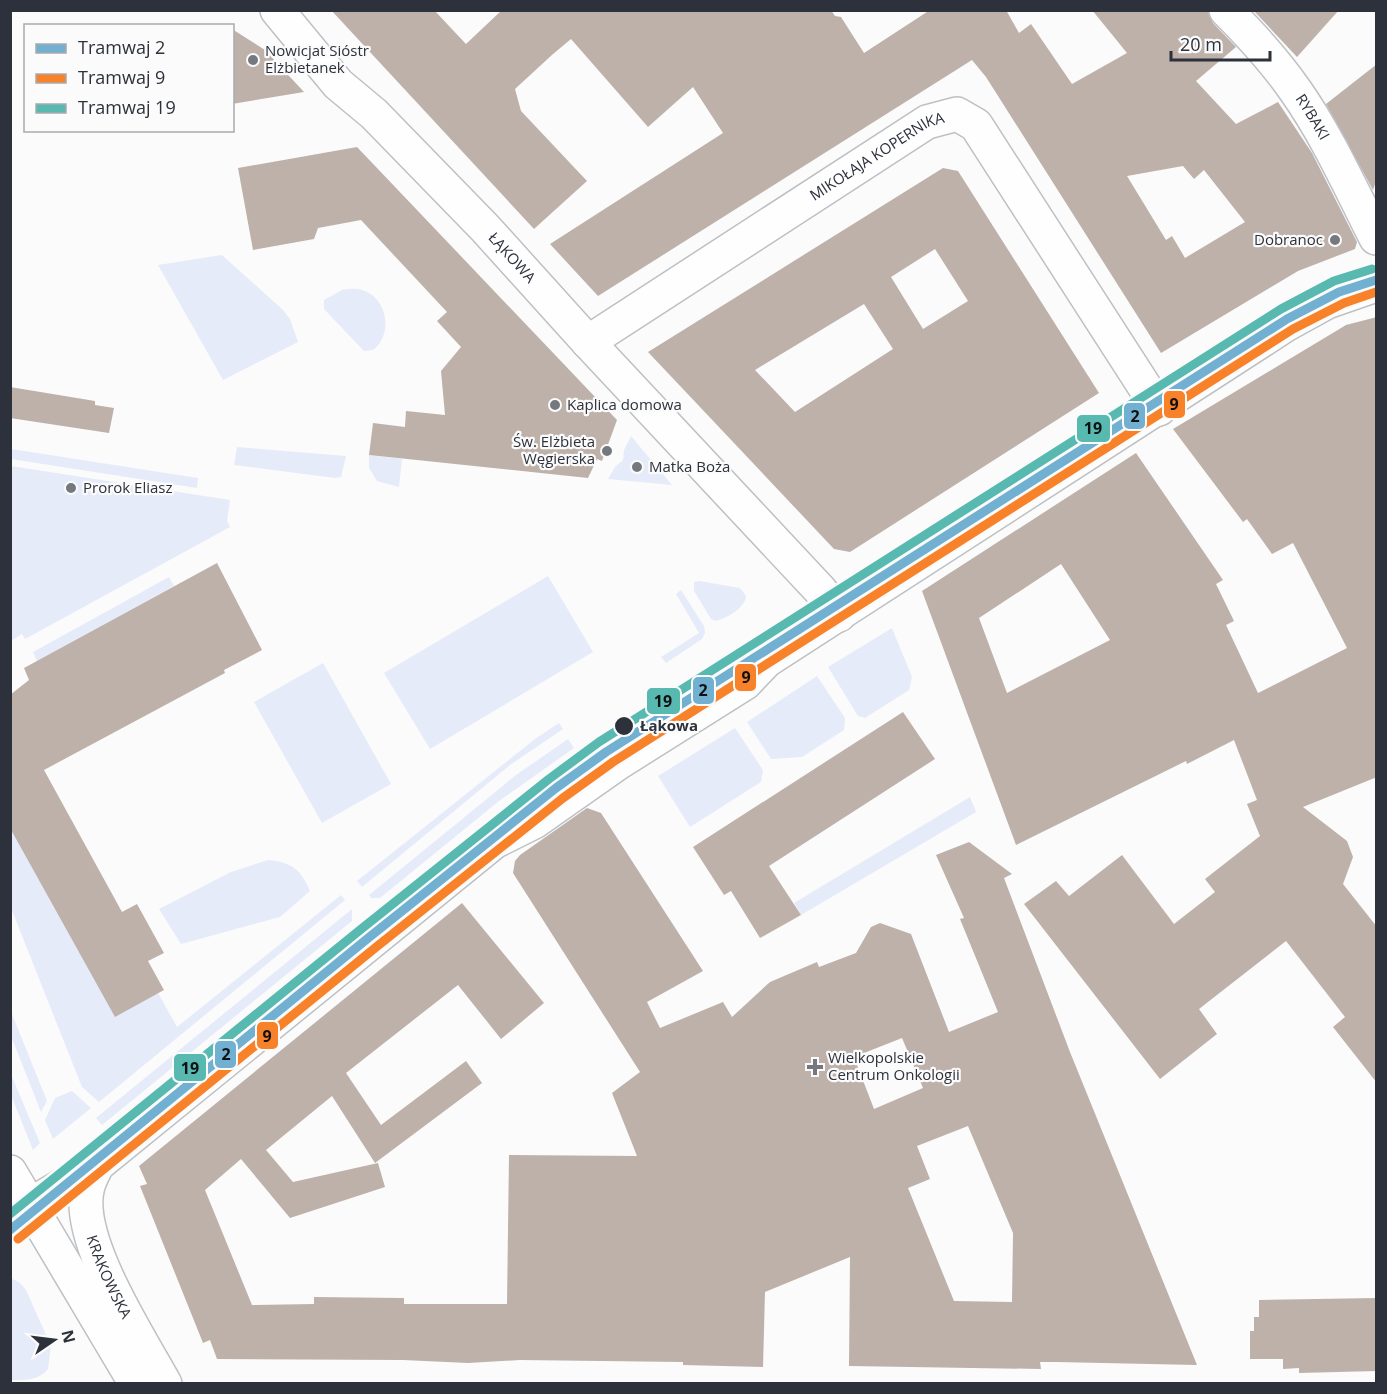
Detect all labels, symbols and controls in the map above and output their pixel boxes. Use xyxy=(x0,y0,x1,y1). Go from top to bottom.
legend xyxy=(24,24,234,132)
scale bar xyxy=(1171,24,1270,62)
text: 20 m xyxy=(1180,32,1222,56)
text: Tramwaj 2 xyxy=(78,35,165,59)
place label: Nowicjat Sióstr Elżbietanek xyxy=(265,40,369,77)
marker: Nowicjat Sióstr Elżbietanek xyxy=(246,53,260,67)
text: Tramwaj 9 xyxy=(78,65,165,89)
street label: RYBAKI xyxy=(1292,90,1335,143)
text: Tramwaj 19 xyxy=(78,95,176,119)
street label: MIKOŁAJA KOPERNIKA xyxy=(806,107,947,204)
street label: ŁĄKOWA xyxy=(485,228,541,287)
place label: Dobranoc xyxy=(1254,229,1323,249)
marker: Dobranoc xyxy=(1328,233,1342,247)
line badge: 9 xyxy=(1163,390,1186,419)
text: 9 xyxy=(1169,393,1179,415)
place label: Kaplica domowa xyxy=(567,394,682,414)
marker: Kaplica domowa xyxy=(548,398,562,412)
line badge: 2 xyxy=(1123,402,1146,430)
text: 2 xyxy=(1130,405,1140,427)
line badge: 19 xyxy=(1076,414,1111,443)
text: 19 xyxy=(1084,417,1102,439)
place label: Św. Elżbieta Węgierska xyxy=(513,431,595,468)
marker: Św. Elżbieta Węgierska xyxy=(600,444,614,458)
place label: Matka Boża xyxy=(649,456,730,476)
marker: Matka Boża xyxy=(630,460,644,474)
place label: Prorok Eliasz xyxy=(83,477,173,497)
marker: Prorok Eliasz xyxy=(64,481,78,495)
line badge: 9 xyxy=(734,663,757,692)
text: 9 xyxy=(741,666,751,688)
line badge: 2 xyxy=(692,676,715,705)
text: 2 xyxy=(698,679,708,701)
line badge: 19 xyxy=(646,687,681,715)
text: 19 xyxy=(654,690,672,712)
marker: Łąkowa xyxy=(613,715,635,737)
place label: Łąkowa xyxy=(640,715,698,735)
line badge: 9 xyxy=(256,1021,279,1050)
text: 9 xyxy=(262,1025,272,1047)
line badge: 2 xyxy=(214,1040,237,1069)
text: 2 xyxy=(221,1043,231,1065)
place label: Wielkopolskie Centrum Onkologii xyxy=(828,1047,960,1084)
line badge: 19 xyxy=(173,1053,207,1082)
text: 19 xyxy=(181,1057,199,1079)
marker: Wielkopolskie Centrum Onkologii xyxy=(806,1058,824,1076)
street label: KRAKOWSKA xyxy=(83,1232,137,1322)
north arrow xyxy=(24,1310,84,1370)
text: N xyxy=(56,1327,81,1345)

